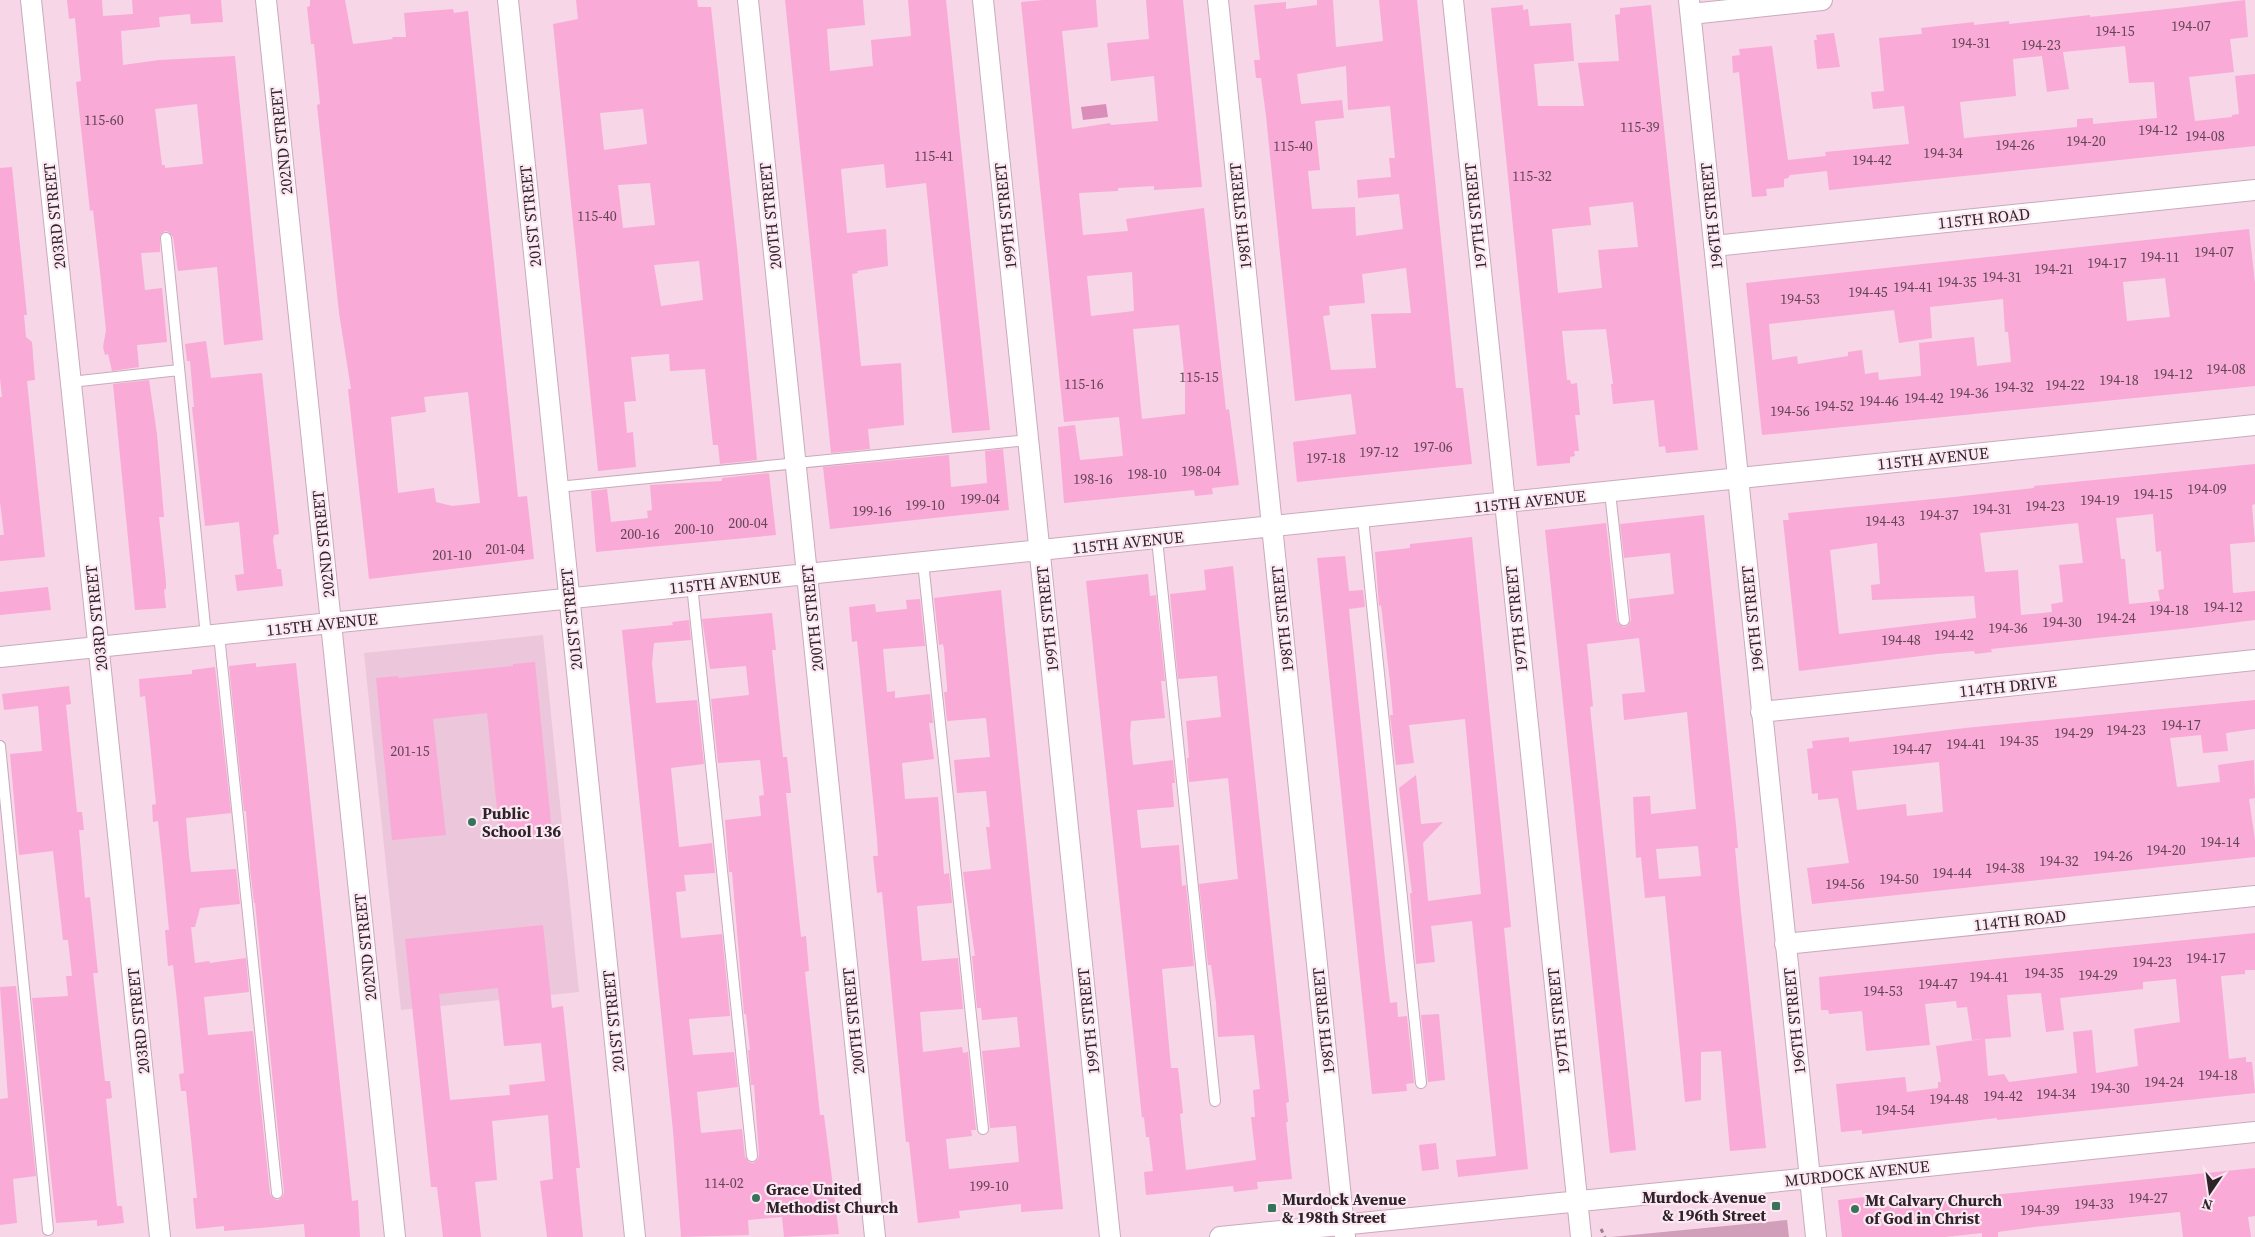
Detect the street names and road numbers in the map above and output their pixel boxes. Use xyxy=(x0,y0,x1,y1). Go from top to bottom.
street label: 202ND STREET xyxy=(264,86,298,196)
street label: 200TH STREET xyxy=(753,161,787,270)
street label: 199TH STREET xyxy=(988,161,1022,270)
street label: 198TH STREET xyxy=(1223,161,1257,270)
street label: 197TH STREET xyxy=(1458,161,1492,270)
street label: 196TH STREET xyxy=(1694,161,1728,270)
street label: 203RD STREET xyxy=(37,162,71,270)
street label: 201ST STREET xyxy=(514,164,546,268)
street label: 115TH ROAD xyxy=(1937,202,2031,234)
street label: 115TH AVENUE xyxy=(1876,441,1990,475)
street label: 115TH AVENUE xyxy=(1473,484,1587,518)
street label: 202ND STREET xyxy=(306,489,340,599)
street label: 115TH AVENUE xyxy=(1071,525,1185,559)
street label: 200TH STREET xyxy=(795,563,829,672)
street label: 203RD STREET xyxy=(79,564,113,672)
street label: 199TH STREET xyxy=(1030,564,1064,673)
street label: 198TH STREET xyxy=(1265,564,1299,673)
street label: 197TH STREET xyxy=(1499,564,1533,673)
street label: 196TH STREET xyxy=(1735,564,1769,673)
street label: 115TH AVENUE xyxy=(668,565,782,599)
street label: 201ST STREET xyxy=(555,567,587,671)
street label: 115TH AVENUE xyxy=(265,607,379,641)
street label: 114TH DRIVE xyxy=(1958,670,2058,702)
street label: 202ND STREET xyxy=(348,892,382,1002)
street label: 114TH ROAD xyxy=(1973,904,2067,936)
street label: 200TH STREET xyxy=(836,966,870,1075)
street label: 199TH STREET xyxy=(1071,966,1105,1075)
street label: 198TH STREET xyxy=(1306,966,1340,1075)
street label: 197TH STREET xyxy=(1541,966,1575,1075)
street label: 196TH STREET xyxy=(1777,966,1811,1075)
street label: 203RD STREET xyxy=(121,967,155,1075)
street label: 201ST STREET xyxy=(597,969,629,1073)
street label: MURDOCK AVENUE xyxy=(1784,1154,1931,1192)

